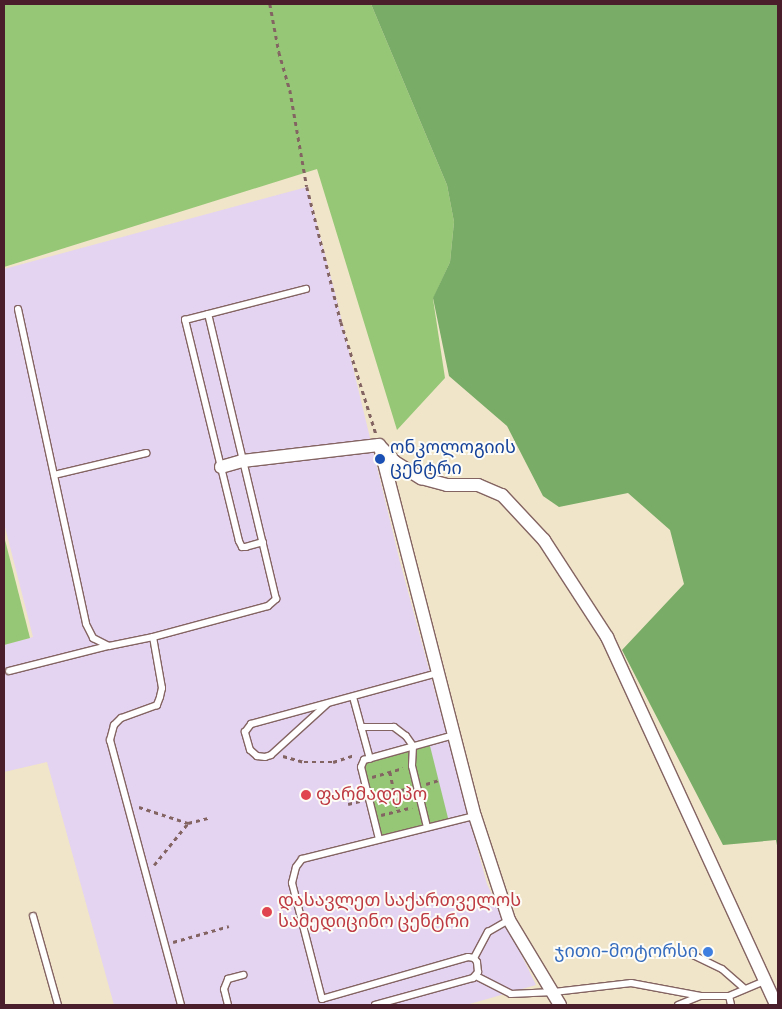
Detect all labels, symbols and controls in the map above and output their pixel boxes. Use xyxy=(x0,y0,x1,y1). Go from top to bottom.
place label: ონკოლოგიის ცენტრი xyxy=(390,438,516,480)
marker: ონკოლოგიის ცენტრი xyxy=(374,453,386,465)
place label: ფარმადეპო xyxy=(316,784,427,806)
marker: ფარმადეპო xyxy=(300,789,312,801)
place label: დასავლეთ საქართველოს სამედიცინო ცენტრი xyxy=(278,891,521,934)
marker: დასავლეთ საქართველოს სამედიცინო ცენტრი xyxy=(260,905,274,919)
place label: ჯითი-მოტორსი xyxy=(554,941,698,963)
marker: ჯითი-მოტორსი xyxy=(702,946,714,958)

